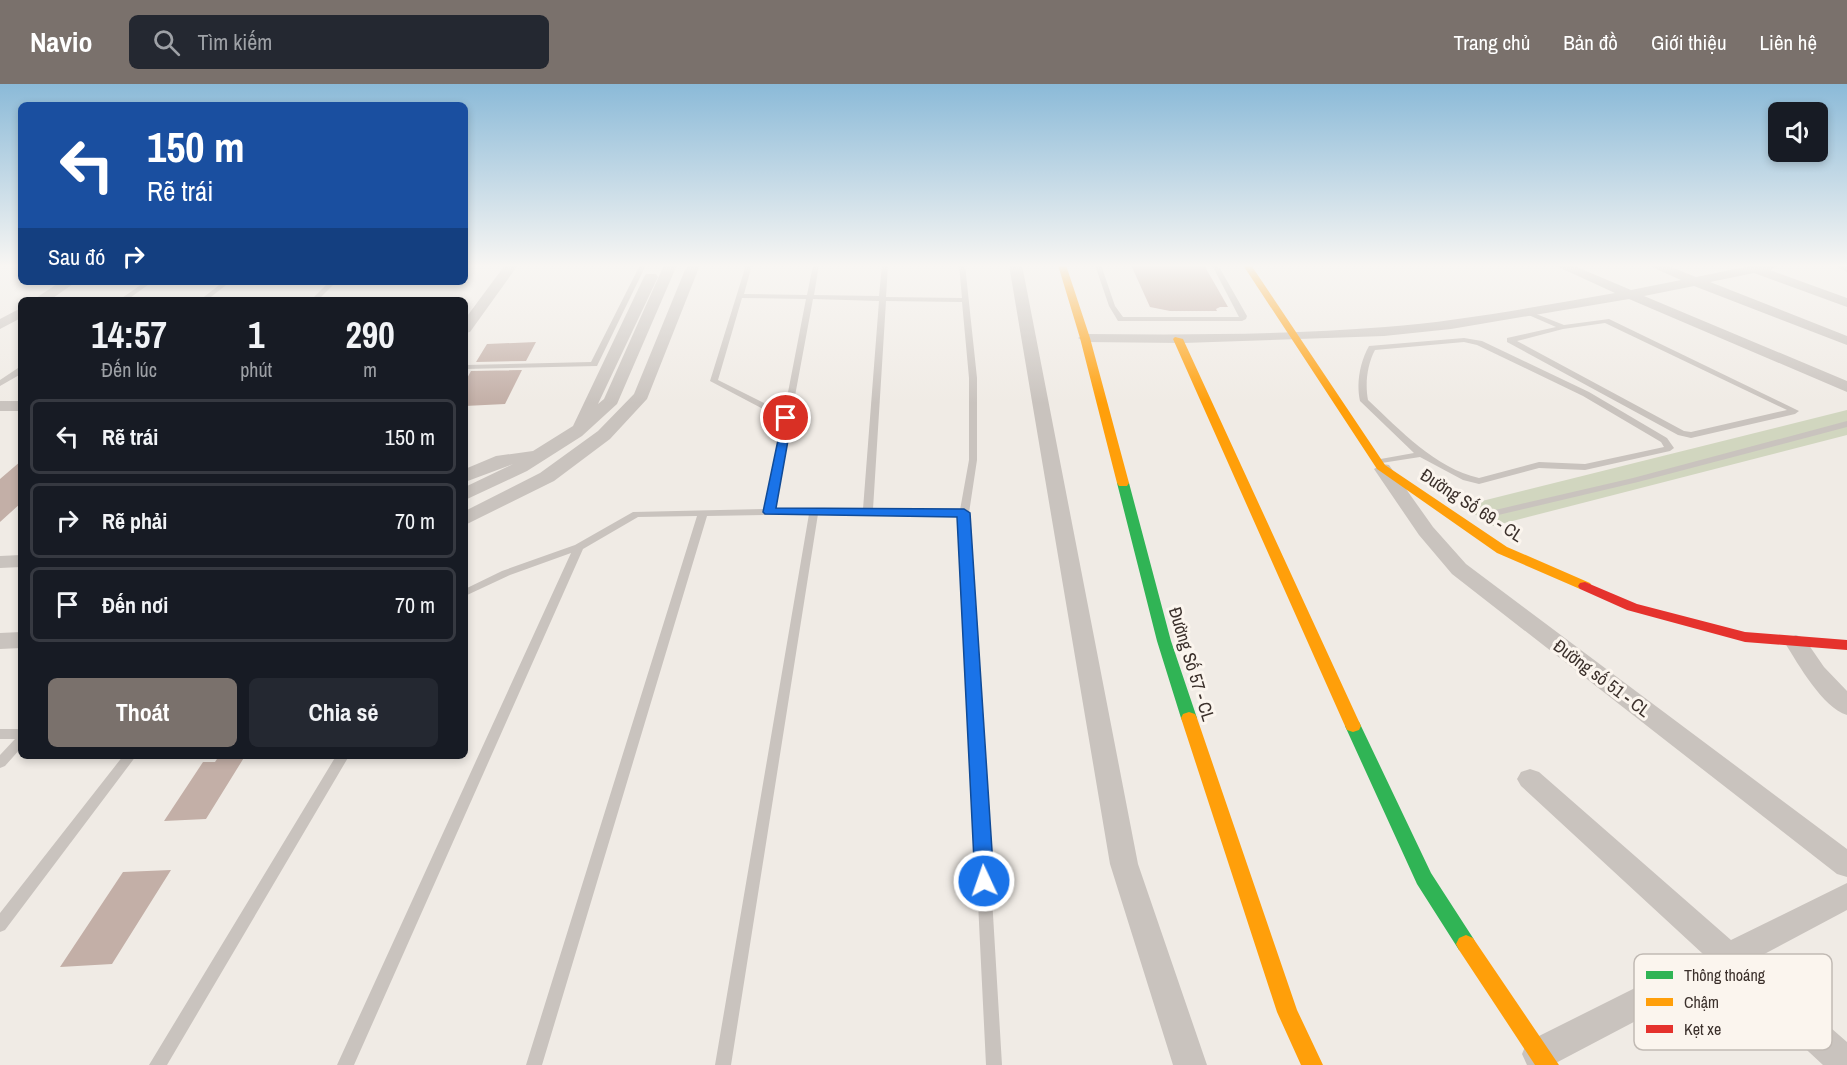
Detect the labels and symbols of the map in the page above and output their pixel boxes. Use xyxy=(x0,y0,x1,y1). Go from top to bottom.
pin xyxy=(760,392,811,443)
street label: Đường Số 69 - CL xyxy=(1416,462,1528,548)
street label: Đường Số 57 - CL xyxy=(1163,604,1221,724)
street label: Đường số 51 - CL xyxy=(1548,633,1656,723)
position arrow xyxy=(952,849,1016,913)
legend xyxy=(1634,954,1832,1050)
text: Thông thoáng xyxy=(1684,964,1766,986)
text: Chậm xyxy=(1684,991,1719,1013)
text: Kẹt xe xyxy=(1684,1018,1721,1040)

